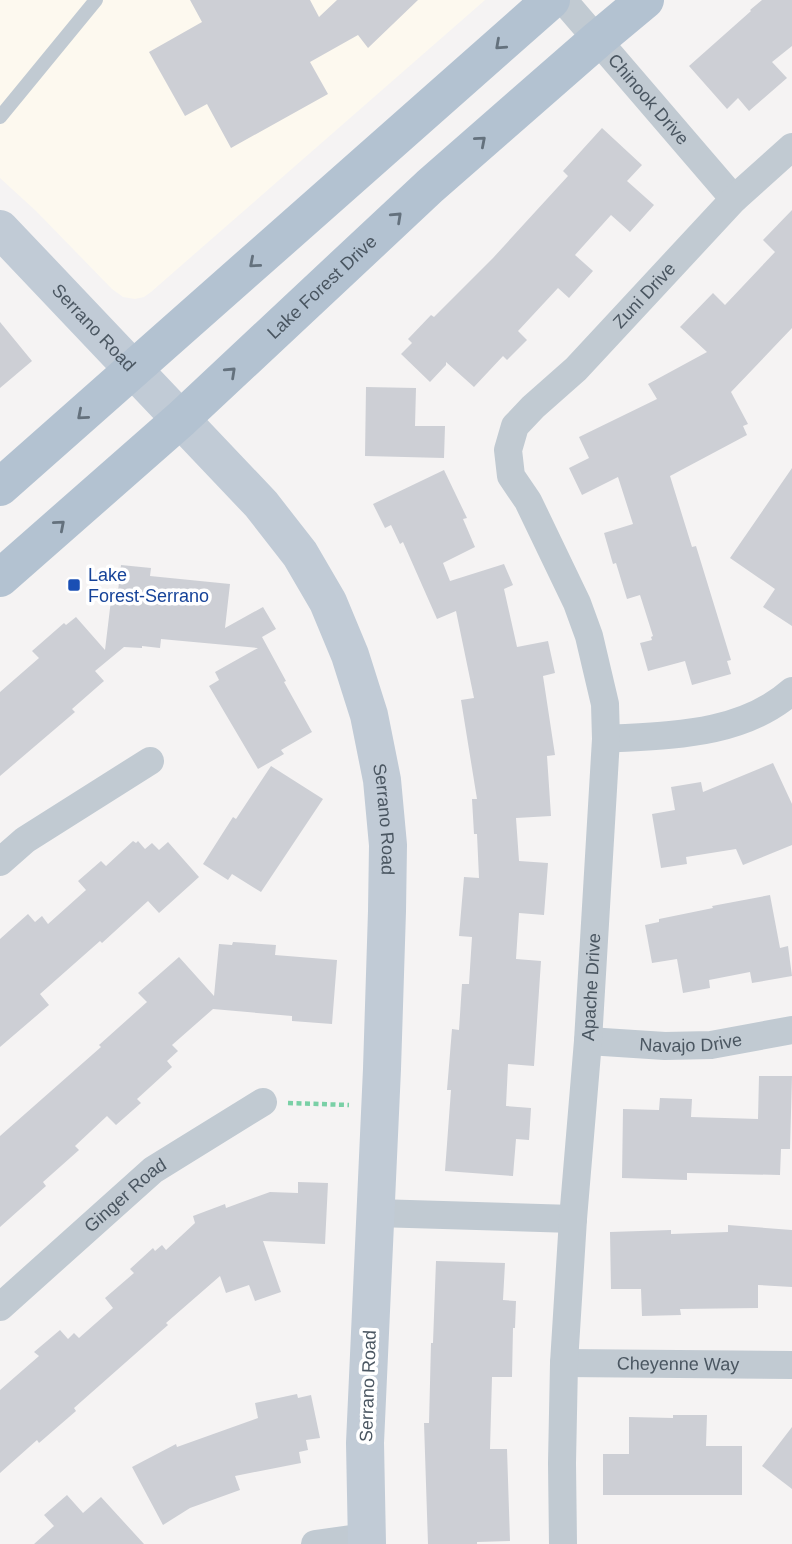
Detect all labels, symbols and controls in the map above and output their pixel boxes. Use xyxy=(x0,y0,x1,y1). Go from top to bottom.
one-way arrow xyxy=(495,37,508,49)
street label: Chinook Drive xyxy=(604,50,693,149)
one-way arrow xyxy=(473,137,486,149)
one-way arrow xyxy=(389,212,402,225)
street label: Lake Forest Drive xyxy=(263,231,381,343)
one-way arrow xyxy=(249,255,262,268)
street label: Zuni Drive xyxy=(609,259,680,332)
street label: Serrano Road xyxy=(48,280,139,375)
one-way arrow xyxy=(223,368,236,380)
one-way arrow xyxy=(77,407,90,419)
one-way arrow xyxy=(52,521,65,533)
place label: Lake Forest-Serrano xyxy=(88,565,209,606)
marker: Lake Forest-Serrano xyxy=(66,577,82,593)
street label: Serrano Road xyxy=(369,762,398,875)
street label: Apache Drive xyxy=(578,932,604,1042)
street label: Navajo Drive xyxy=(639,1029,744,1056)
street label: Ginger Road xyxy=(80,1154,170,1236)
street label: Serrano Road xyxy=(356,1330,380,1442)
street label: Cheyenne Way xyxy=(617,1353,739,1375)

